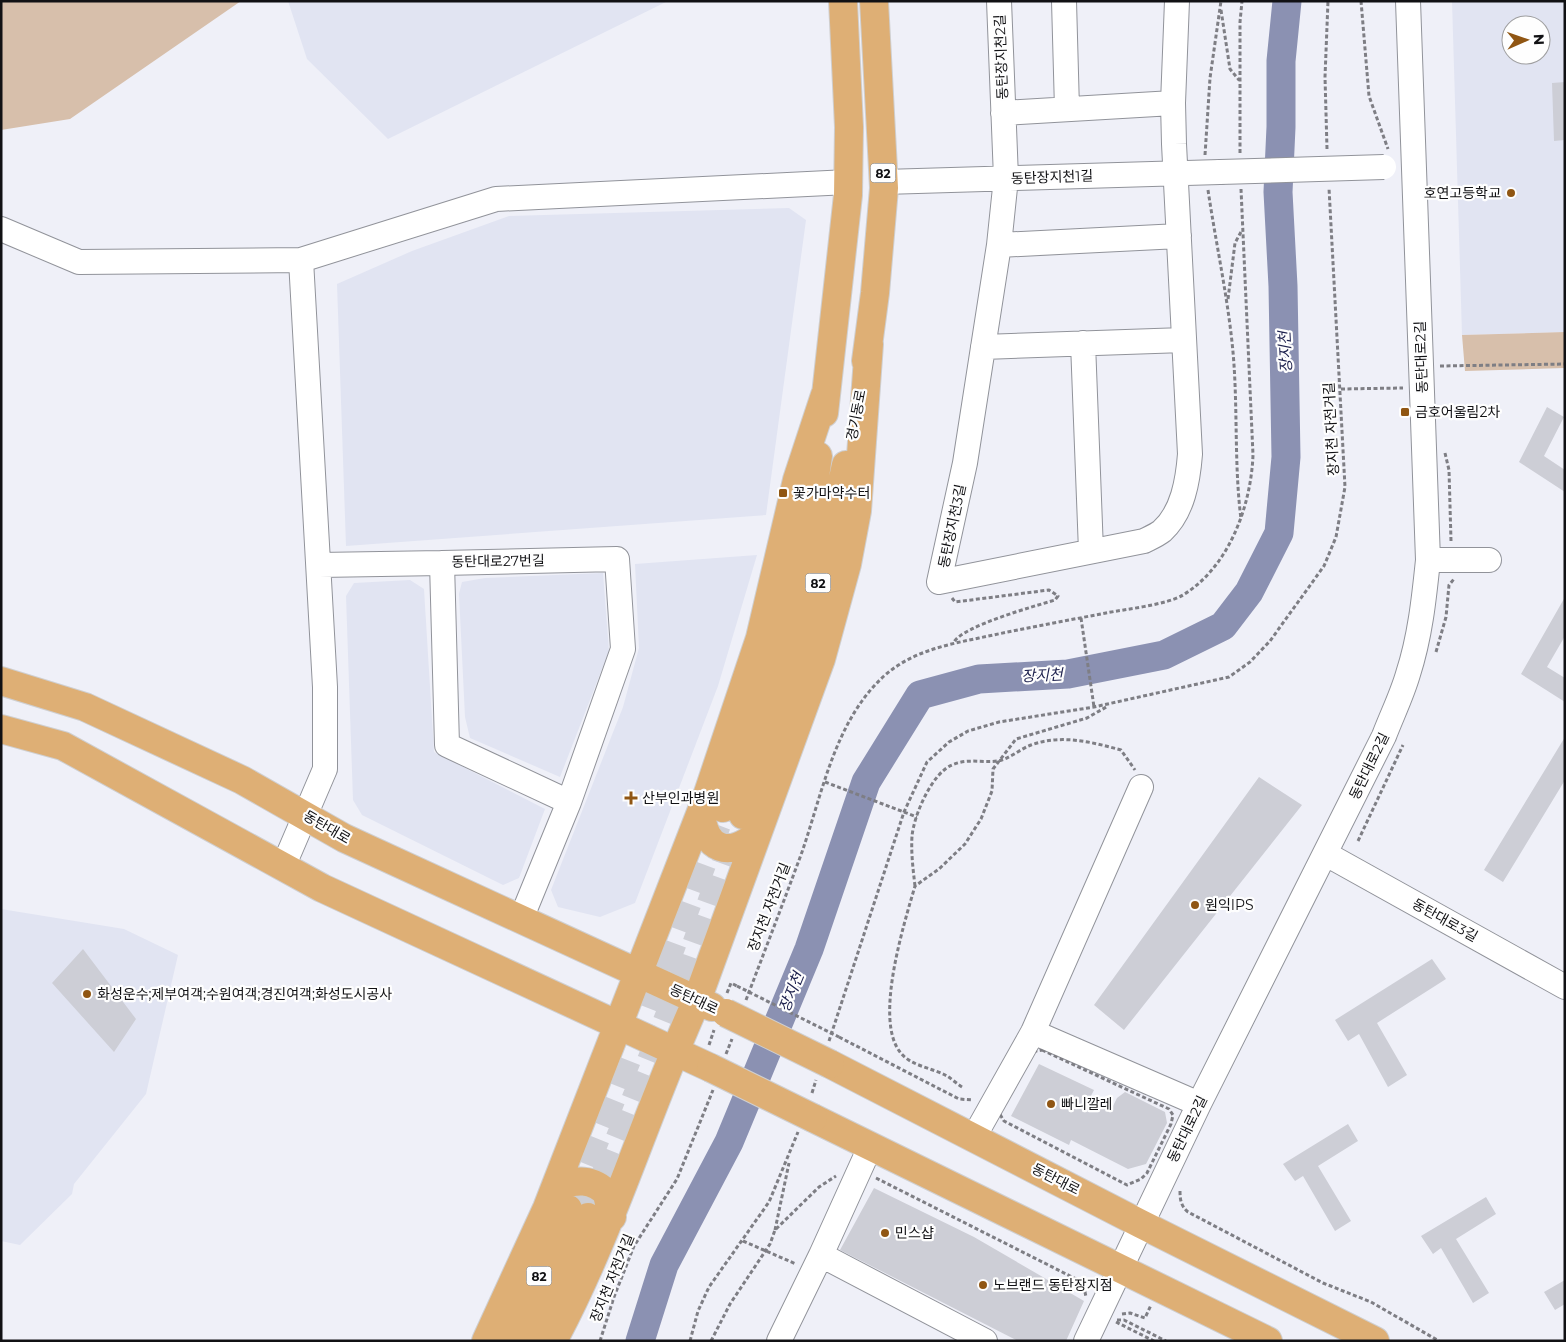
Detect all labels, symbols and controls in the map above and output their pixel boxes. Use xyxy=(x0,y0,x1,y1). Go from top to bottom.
street label: 동탄장지천2길 xyxy=(991,14,1011,100)
north arrow xyxy=(1501,15,1551,65)
text: N xyxy=(1530,34,1548,46)
road number: 82 xyxy=(870,164,896,182)
street label: 동탄장지천1길 xyxy=(1011,167,1093,187)
place label: 호연고등학교 xyxy=(1424,184,1501,202)
marker: 호연고등학교 xyxy=(1505,187,1517,199)
street label: 동탄대로2길 xyxy=(1411,321,1431,393)
water label: 장지천 xyxy=(1274,329,1296,373)
street label: 장지천 자전거길 xyxy=(1320,382,1342,476)
street label: 경기동로 xyxy=(842,388,870,442)
place label: 금호어울림2차 xyxy=(1415,403,1500,421)
marker: 금호어울림2차 xyxy=(1399,406,1411,418)
street label: 동탄장지천3길 xyxy=(934,482,970,570)
place label: 꽃가마약수터 xyxy=(793,484,870,502)
marker: 꽃가마약수터 xyxy=(777,487,789,499)
street label: 동탄대로27번길 xyxy=(451,551,545,571)
road number: 82 xyxy=(806,574,830,592)
water label: 장지천 xyxy=(1021,664,1065,686)
street label: 동탄대로2길 xyxy=(1345,730,1393,802)
place label: 산부인과병원 xyxy=(642,789,719,807)
marker: 산부인과병원 xyxy=(624,791,638,805)
street label: 동탄대로 xyxy=(300,806,354,848)
street label: 장지천 자전거길 xyxy=(744,860,794,954)
street label: 동탄대로3길 xyxy=(1409,895,1481,945)
place label: 원익IPS xyxy=(1205,896,1254,914)
marker: 원익IPS xyxy=(1189,899,1201,911)
water label: 장지천 xyxy=(774,967,808,1015)
street label: 동탄대로 xyxy=(667,980,721,1018)
place label: 화성운수;제부여객;수원여객;경진여객;화성도시공사 xyxy=(97,985,392,1003)
marker: 화성운수;제부여객;수원여객;경진여객;화성도시공사 xyxy=(81,988,93,1000)
street label: 동탄대로2길 xyxy=(1163,1093,1211,1165)
place label: 빠니깔레 xyxy=(1061,1095,1113,1113)
marker: 빠니깔레 xyxy=(1045,1098,1057,1110)
street label: 동탄대로 xyxy=(1029,1159,1083,1199)
place label: 민스샵 xyxy=(895,1224,934,1242)
marker: 민스샵 xyxy=(879,1227,891,1239)
street label: 장지천 자전거길 xyxy=(586,1231,638,1325)
road number: 82 xyxy=(526,1266,552,1285)
place label: 노브랜드 동탄장지점 xyxy=(993,1276,1113,1294)
marker: 노브랜드 동탄장지점 xyxy=(977,1279,989,1291)

